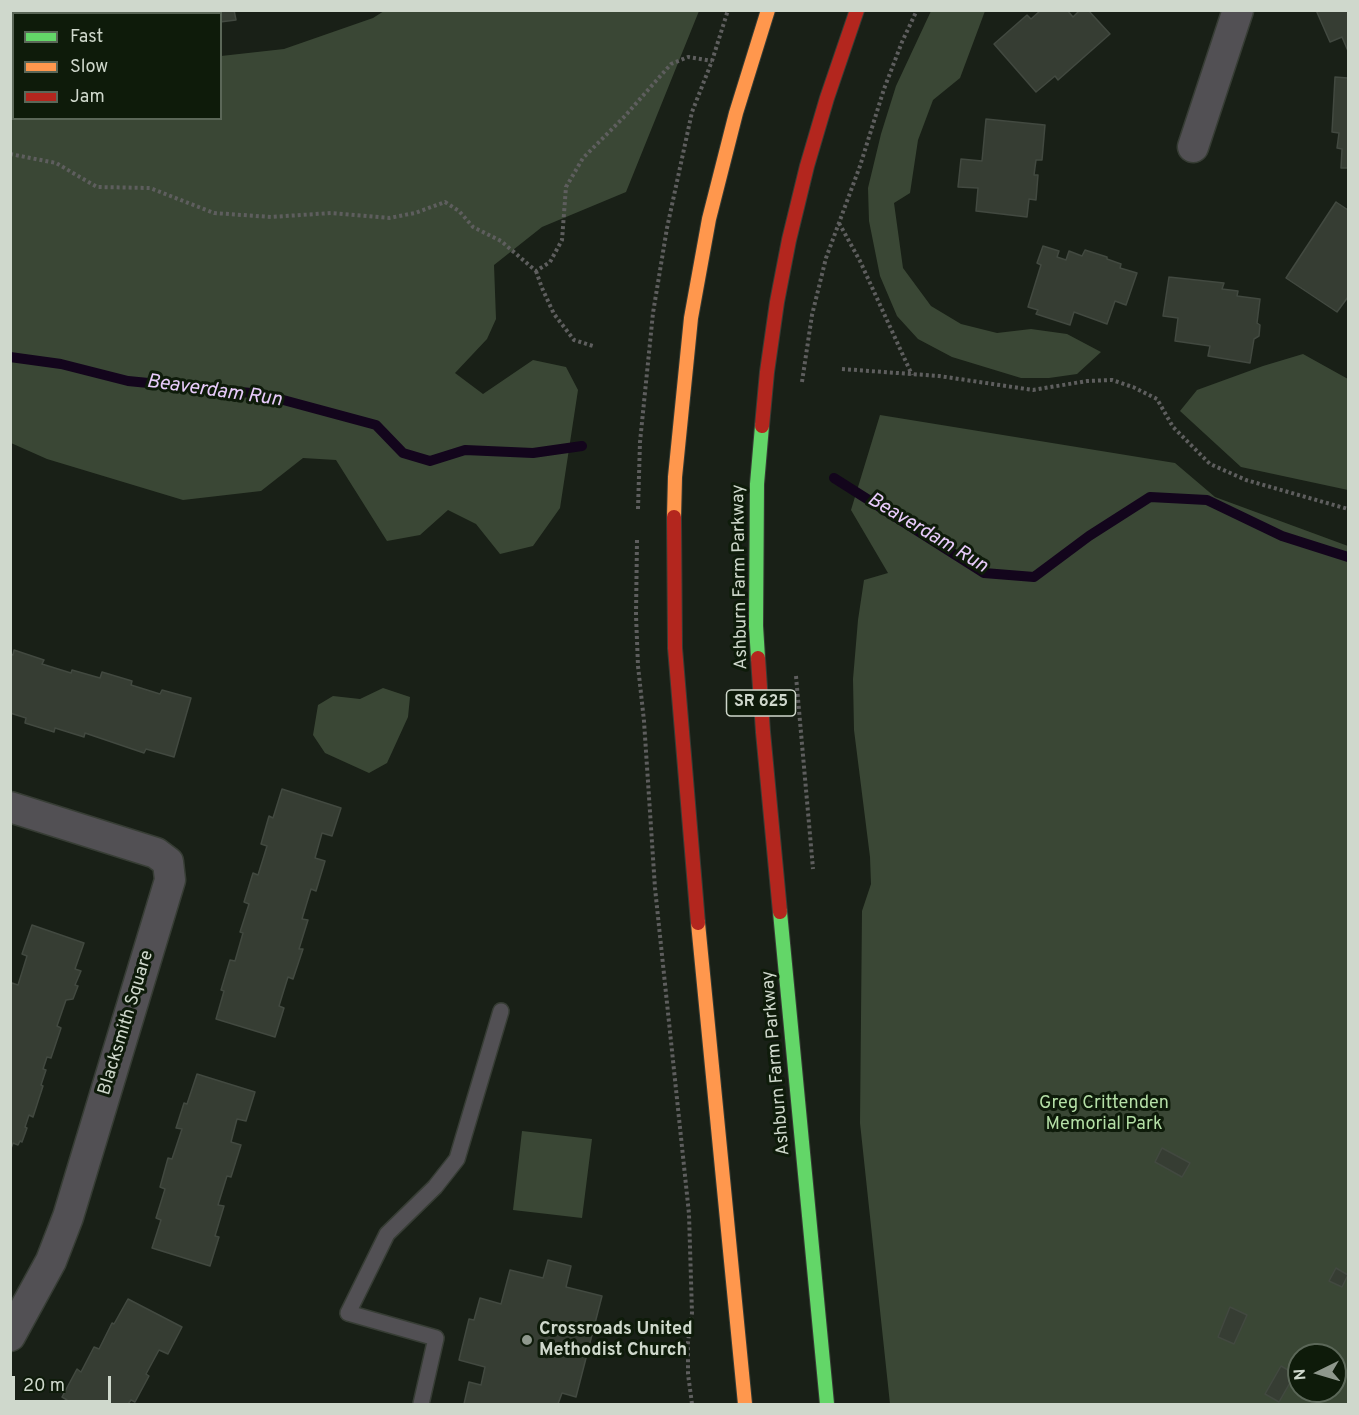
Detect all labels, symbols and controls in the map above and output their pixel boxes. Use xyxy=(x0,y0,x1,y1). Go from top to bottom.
legend xyxy=(12,12,222,120)
text: Fast xyxy=(70,26,103,49)
text: Slow xyxy=(70,56,108,79)
text: Jam xyxy=(70,86,105,109)
water label: Beaverdam Run xyxy=(145,371,283,413)
street label: Ashburn Farm Parkway xyxy=(729,484,753,670)
water label: Beaverdam Run xyxy=(862,489,992,579)
road number: SR 625 xyxy=(726,690,795,716)
street label: Blacksmith Square xyxy=(95,948,159,1098)
street label: Ashburn Farm Parkway xyxy=(758,970,796,1156)
park label: Greg Crittenden Memorial Park xyxy=(1039,1093,1169,1136)
place label: Crossroads United Methodist Church xyxy=(539,1319,693,1362)
marker: Crossroads United Methodist Church xyxy=(520,1333,534,1347)
north arrow xyxy=(1287,1343,1347,1403)
scale bar xyxy=(15,1364,114,1402)
text: N xyxy=(1291,1368,1312,1381)
text: 20 m xyxy=(23,1375,65,1398)

